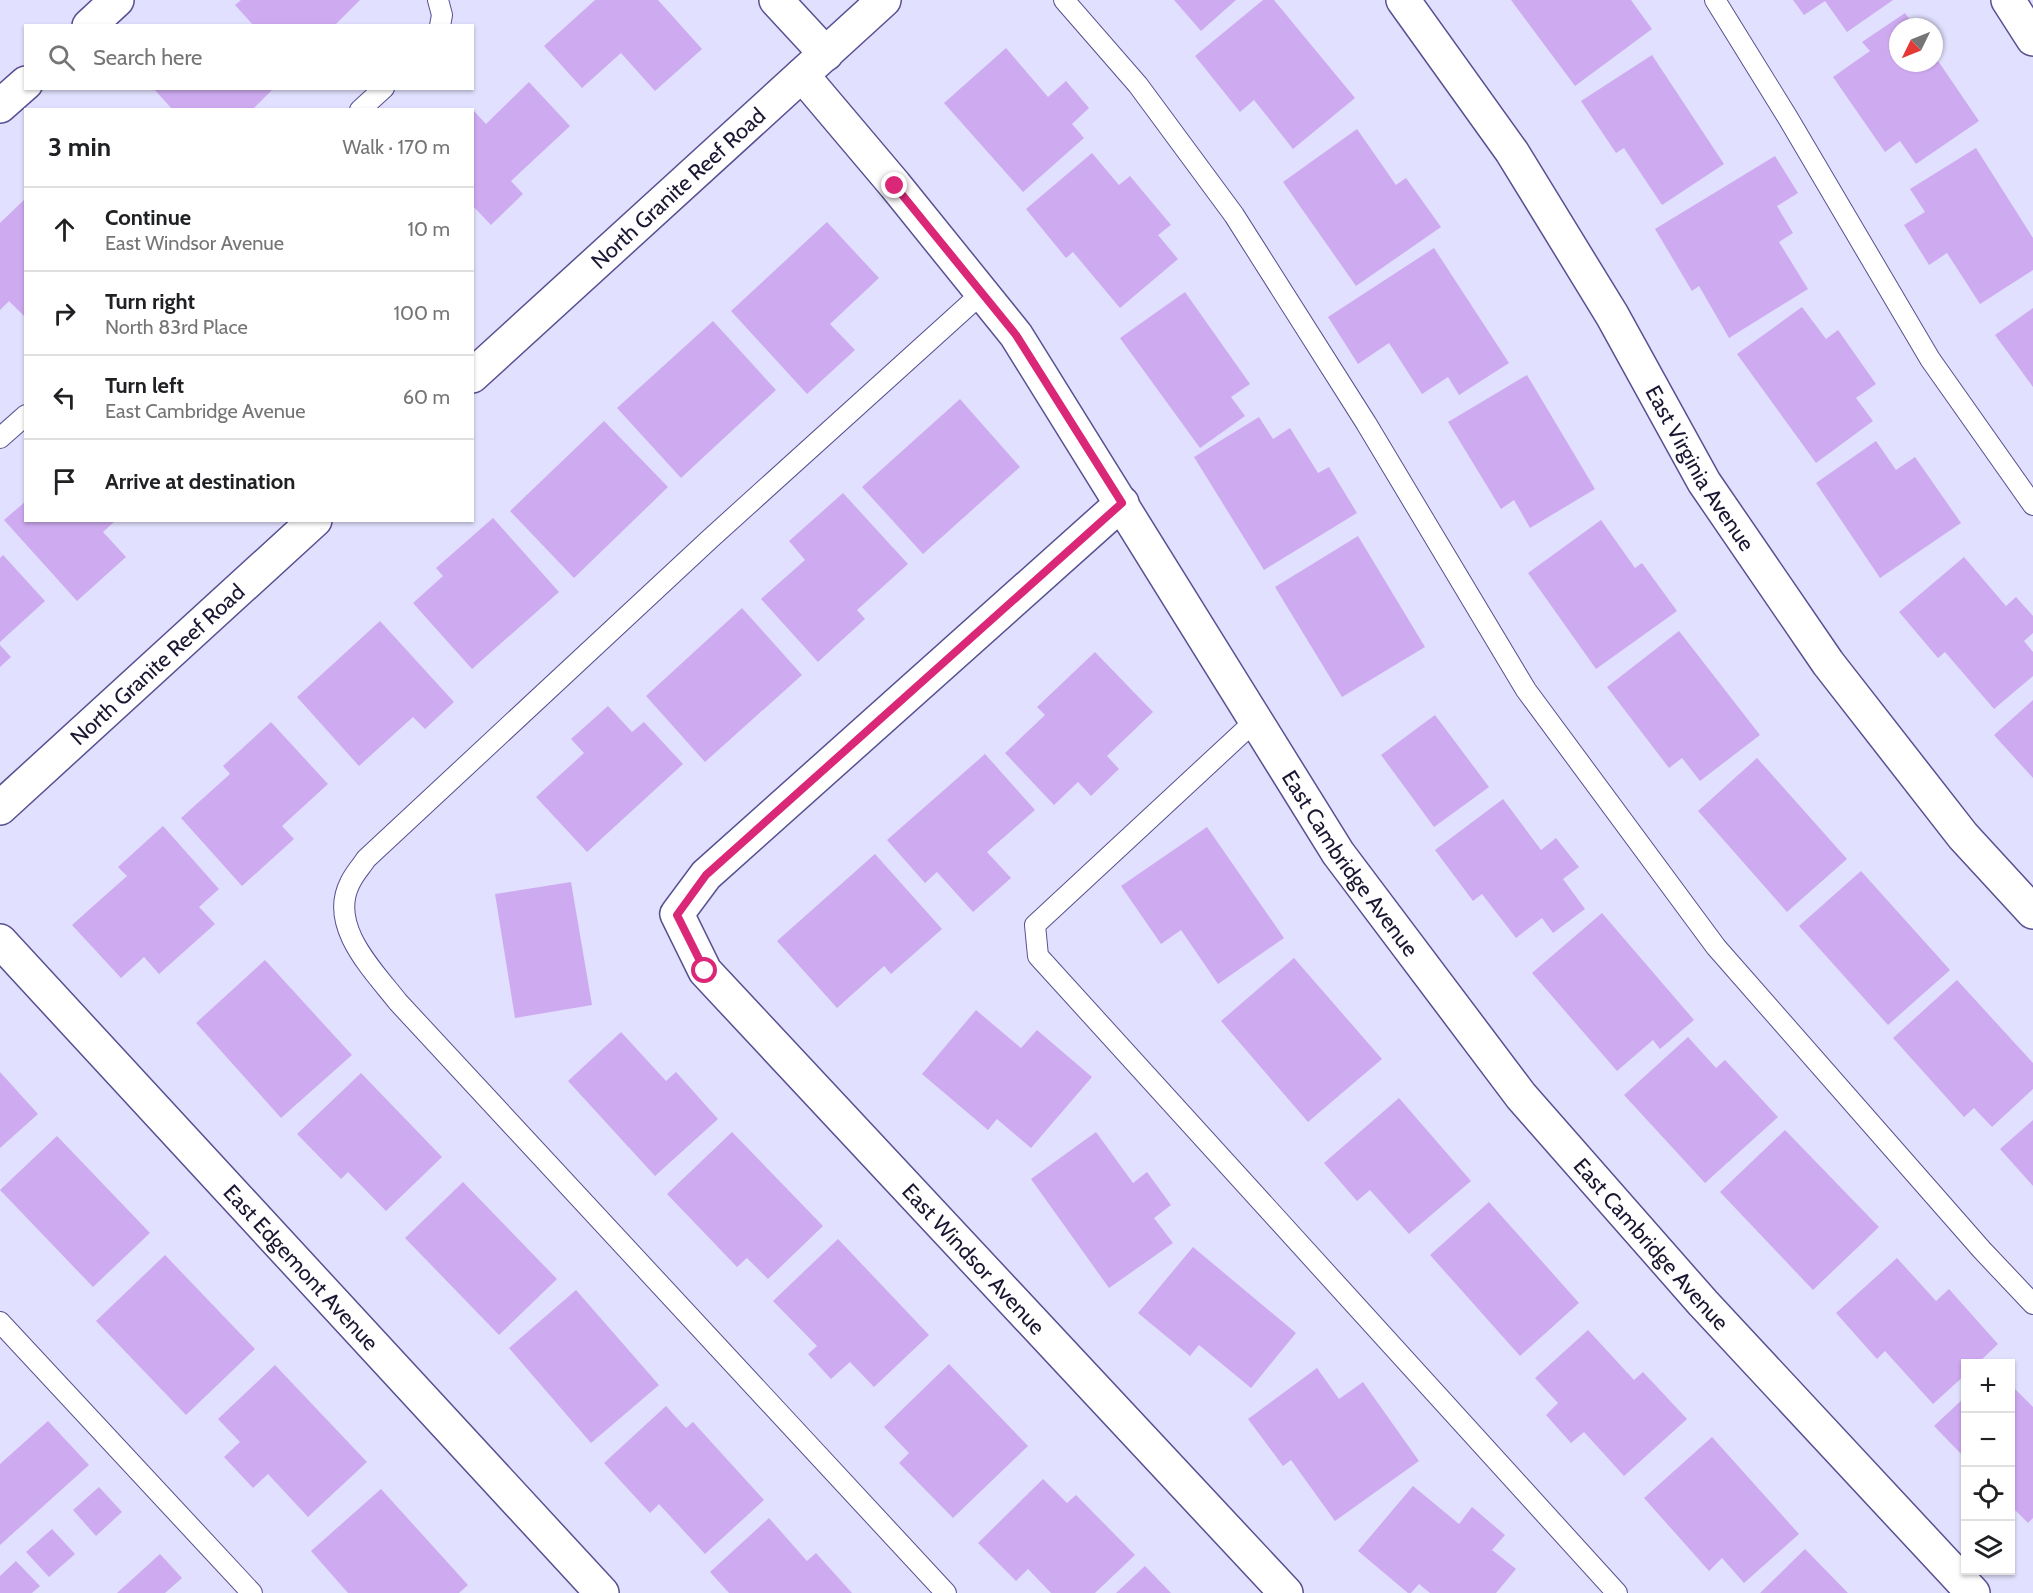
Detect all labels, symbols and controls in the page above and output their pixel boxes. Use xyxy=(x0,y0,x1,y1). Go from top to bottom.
north arrow xyxy=(1889,18,1943,72)
search box xyxy=(24,24,474,90)
icon: search xyxy=(45,41,78,74)
text: Search here xyxy=(93,44,202,71)
street label: North Granite Reef Road xyxy=(586,102,771,275)
text: 3 min xyxy=(48,131,111,163)
text: Walk · 170 m xyxy=(342,135,450,159)
route end xyxy=(881,172,907,198)
text: Continue xyxy=(105,204,191,231)
icon: ahead xyxy=(48,213,81,246)
text: 10 m xyxy=(407,217,450,241)
text: East Windsor Avenue xyxy=(105,231,284,255)
text: Turn right xyxy=(105,288,195,315)
icon: right xyxy=(48,297,81,330)
text: 100 m xyxy=(394,301,450,325)
text: North 83rd Place xyxy=(105,315,248,339)
text: Turn left xyxy=(105,372,184,399)
icon: left xyxy=(48,381,81,414)
street label: East Virginia Avenue xyxy=(1640,381,1760,556)
text: 60 m xyxy=(403,385,450,409)
text: East Cambridge Avenue xyxy=(105,399,306,423)
icon: arrive xyxy=(48,465,81,498)
text: Arrive at destination xyxy=(105,468,295,495)
street label: North Granite Reef Road xyxy=(65,578,250,751)
street label: East Cambridge Avenue xyxy=(1276,765,1424,962)
route start xyxy=(691,957,717,983)
street label: East Cambridge Avenue xyxy=(1568,1153,1734,1336)
street label: East Windsor Avenue xyxy=(896,1178,1051,1340)
street label: East Edgemont Avenue xyxy=(218,1179,384,1356)
map controls xyxy=(1961,1359,2015,1575)
button: + xyxy=(1961,1359,2015,1413)
button: − xyxy=(1961,1413,2015,1467)
button: locate xyxy=(1961,1467,2015,1521)
button: layers xyxy=(1961,1521,2015,1575)

